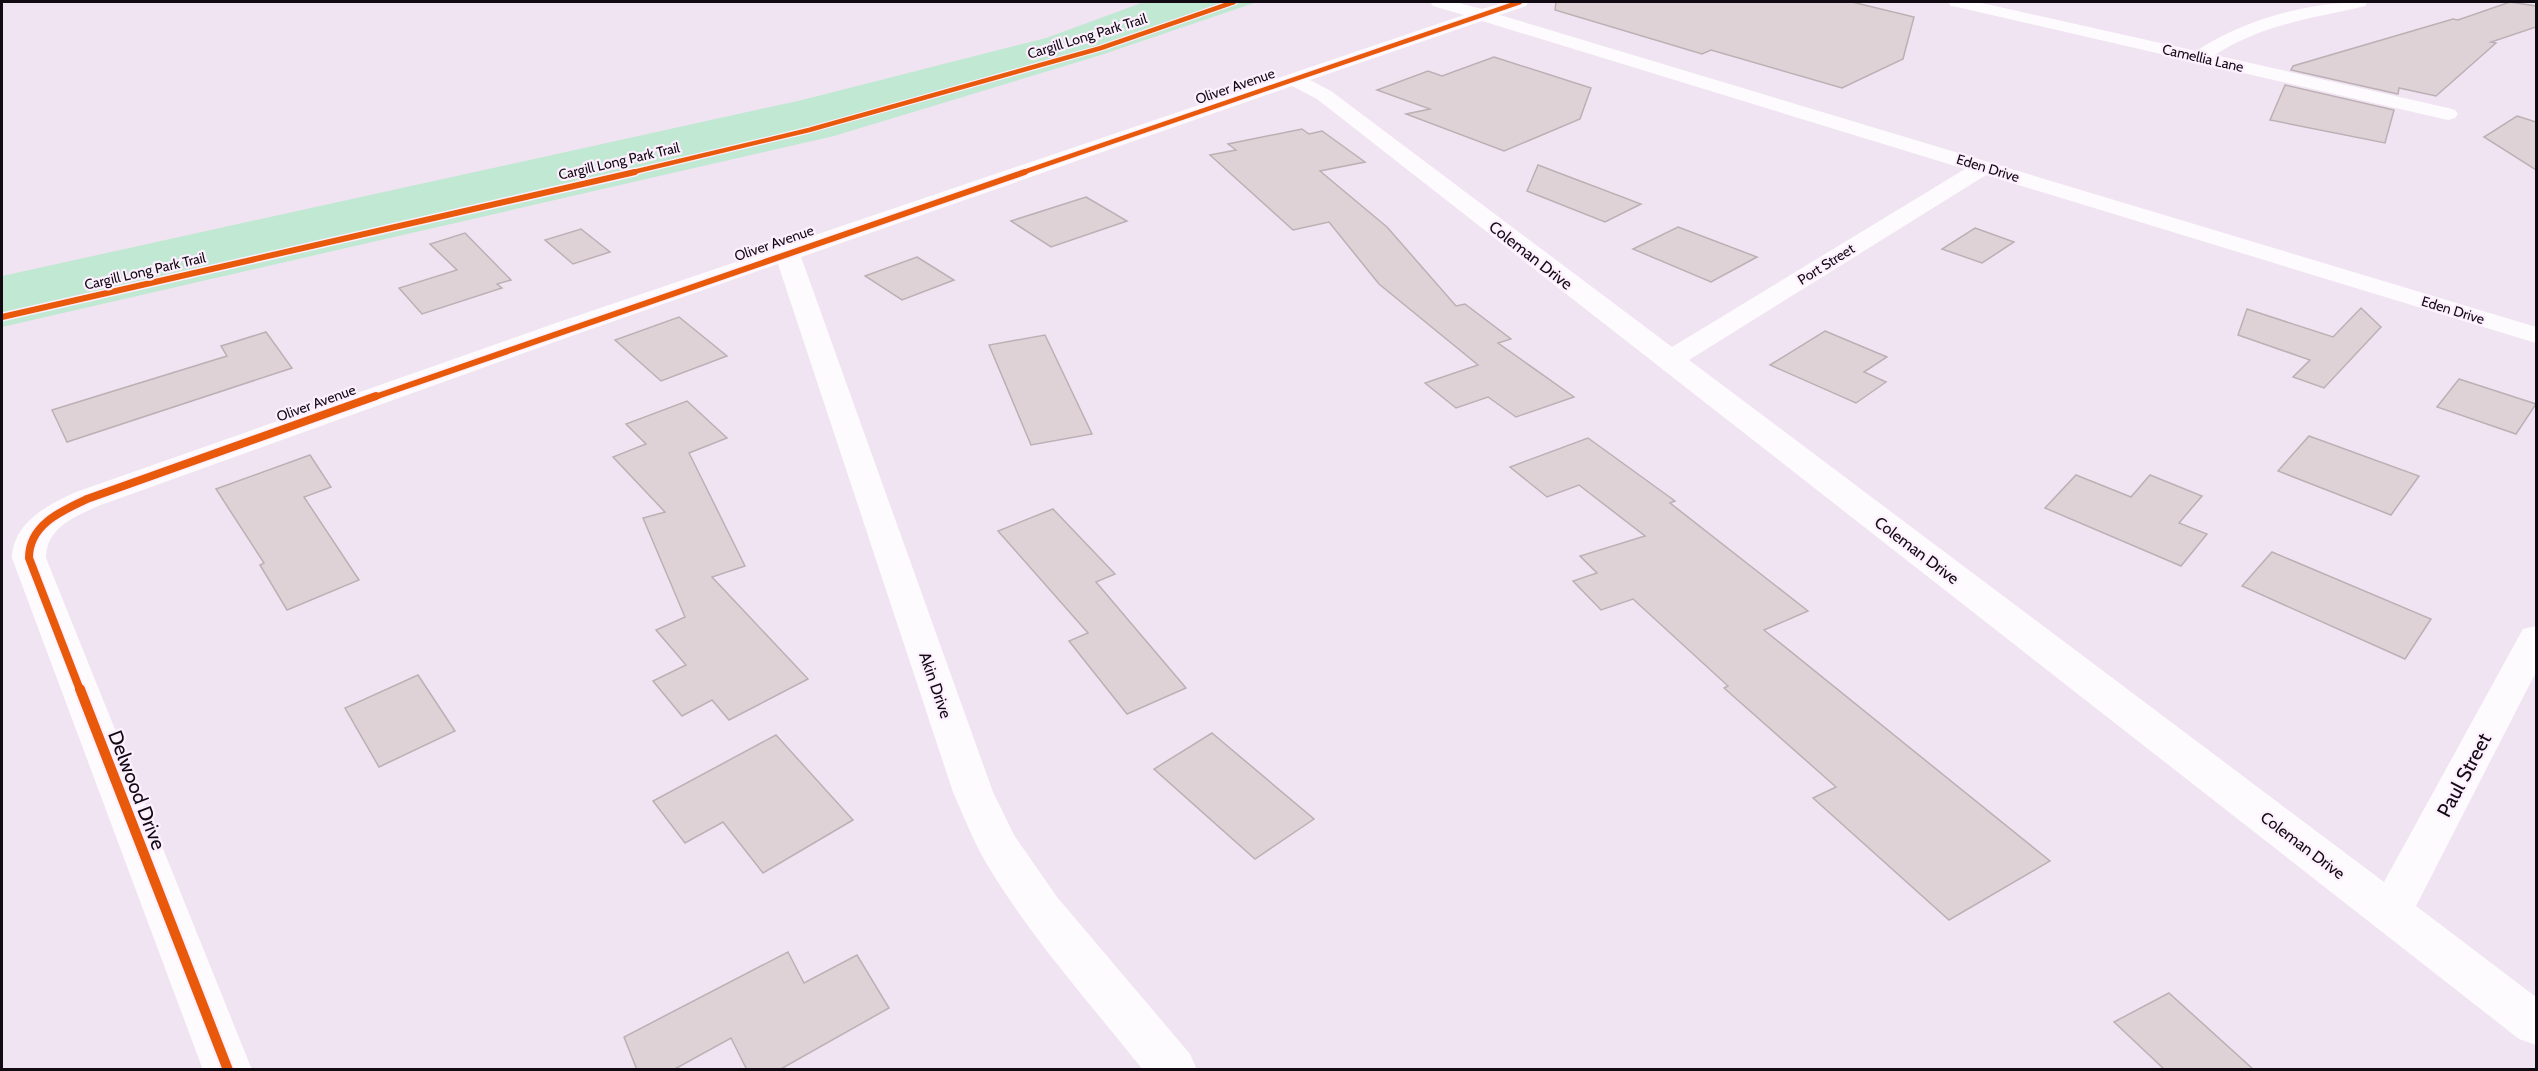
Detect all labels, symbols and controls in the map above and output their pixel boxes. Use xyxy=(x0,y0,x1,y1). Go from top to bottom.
street label: Cargill Long Park Trail xyxy=(1025,9,1150,63)
street label: Camellia Lane xyxy=(2161,40,2245,76)
street label: Oliver Avenue xyxy=(1193,64,1277,108)
street label: Cargill Long Park Trail xyxy=(557,138,682,184)
street label: Eden Drive xyxy=(1954,150,2022,186)
street label: Coleman Drive xyxy=(1485,217,1576,294)
street label: Oliver Avenue xyxy=(732,221,816,265)
street label: Port Street xyxy=(1794,239,1858,289)
street label: Cargill Long Park Trail xyxy=(83,248,208,294)
street label: Eden Drive xyxy=(2419,292,2487,328)
street label: Oliver Avenue xyxy=(274,380,358,426)
street label: Coleman Drive xyxy=(1871,513,1963,588)
street label: Akin Drive xyxy=(915,650,956,721)
street label: Delwood Drive xyxy=(103,727,171,853)
street label: Paul Street xyxy=(2432,729,2496,821)
street label: Coleman Drive xyxy=(2257,808,2349,883)

